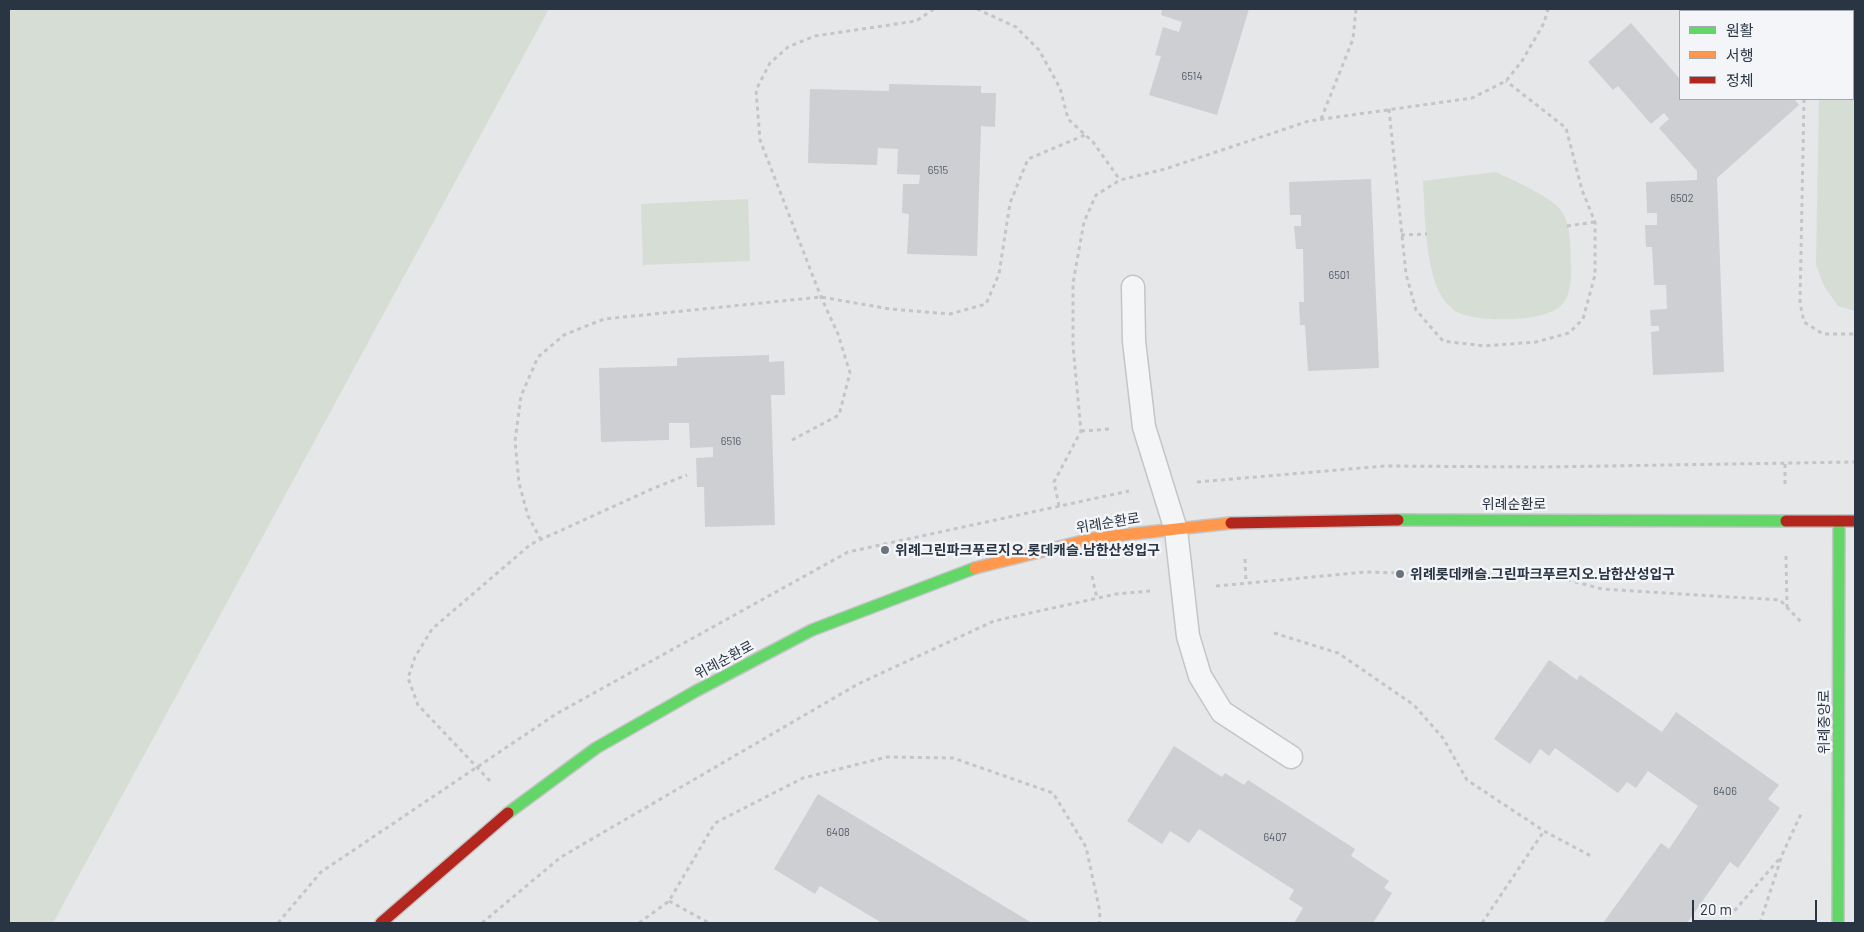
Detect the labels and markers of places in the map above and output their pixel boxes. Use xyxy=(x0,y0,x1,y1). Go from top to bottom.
place label: 위례그린파크푸르지오.롯데캐슬.남한산성입구 xyxy=(895,542,1160,558)
marker: 위례그린파크푸르지오.롯데캐슬.남한산성입구 xyxy=(879,544,891,556)
place label: 위례롯데캐슬.그린파크푸르지오.남한산성입구 xyxy=(1410,566,1675,582)
marker: 위례롯데캐슬.그린파크푸르지오.남한산성입구 xyxy=(1394,568,1406,580)

